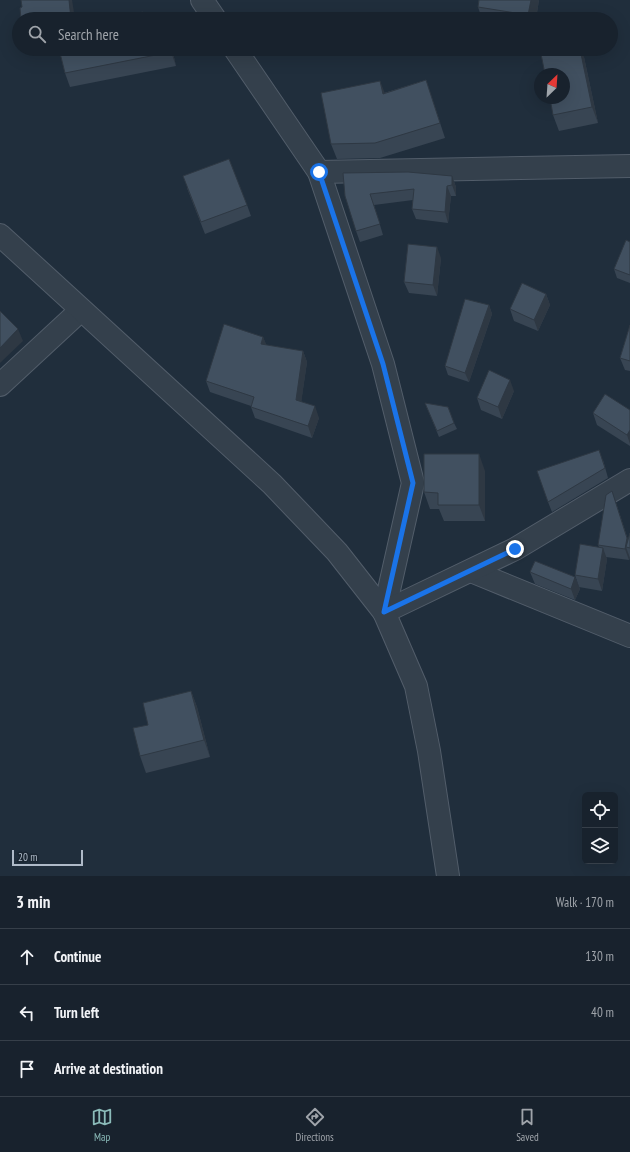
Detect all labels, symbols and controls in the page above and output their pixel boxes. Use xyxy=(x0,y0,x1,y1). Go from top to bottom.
search box xyxy=(12,12,618,56)
icon: search xyxy=(26,23,48,45)
text: Search here xyxy=(58,25,119,44)
north arrow xyxy=(534,68,570,104)
route start xyxy=(310,163,328,181)
route end xyxy=(506,540,524,558)
map controls xyxy=(582,792,618,864)
button: locate xyxy=(582,792,618,828)
button: layers xyxy=(582,828,618,864)
scale bar xyxy=(12,848,83,867)
text: 20 m xyxy=(18,850,37,864)
text: 3 min xyxy=(16,891,50,913)
text: Walk · 170 m xyxy=(556,894,614,911)
icon: ahead xyxy=(16,946,38,968)
text: Continue xyxy=(54,947,101,966)
text: 130 m xyxy=(585,948,614,965)
icon: left xyxy=(16,1002,38,1024)
text: Turn left xyxy=(54,1003,99,1022)
text: 40 m xyxy=(591,1004,614,1021)
icon: arrive xyxy=(16,1058,38,1080)
text: Arrive at destination xyxy=(54,1059,163,1078)
tab: Map xyxy=(91,1106,113,1144)
tab: Directions xyxy=(296,1106,334,1144)
tab: Saved xyxy=(516,1106,539,1144)

